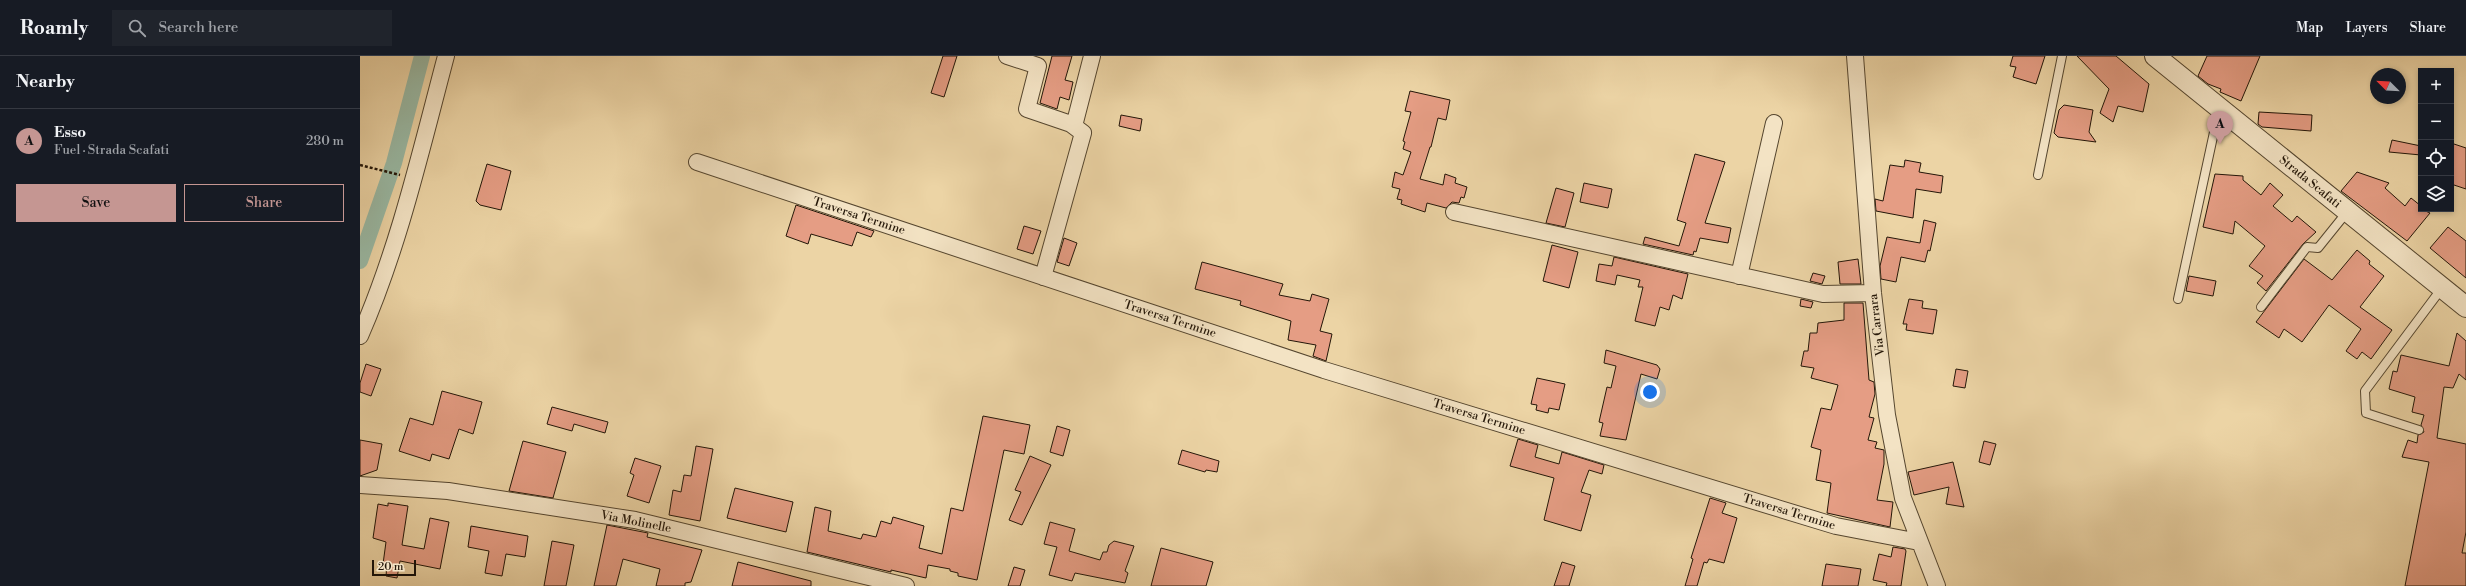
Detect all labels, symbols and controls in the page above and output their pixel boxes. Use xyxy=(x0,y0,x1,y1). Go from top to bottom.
search box xyxy=(112,10,392,46)
text: Roamly xyxy=(20,16,88,40)
icon: search xyxy=(126,17,148,39)
text: Search here xyxy=(158,18,238,37)
text: Map xyxy=(2296,19,2323,37)
text: Layers xyxy=(2345,19,2388,37)
text: Share xyxy=(2410,19,2446,37)
north arrow xyxy=(2370,68,2406,104)
map controls xyxy=(2418,68,2454,212)
button: + xyxy=(2418,68,2454,104)
text: Nearby xyxy=(16,71,75,93)
button: − xyxy=(2418,104,2454,140)
pin: A xyxy=(2207,111,2233,144)
text: Esso xyxy=(54,123,86,142)
text: A xyxy=(24,133,34,149)
text: 280 m xyxy=(306,133,344,149)
button: locate xyxy=(2418,140,2454,176)
text: Fuel · Strada Scafati xyxy=(54,142,169,158)
street label: Strada Scafati xyxy=(2276,152,2344,212)
button: layers xyxy=(2418,176,2454,212)
button: Save xyxy=(16,184,176,222)
button: Share xyxy=(184,184,344,222)
street label: Traversa Termine xyxy=(811,194,907,238)
street label: Via Carrara xyxy=(1866,292,1888,358)
street label: Traversa Termine xyxy=(1122,297,1218,341)
your location xyxy=(1640,382,1660,402)
street label: Traversa Termine xyxy=(1431,396,1527,438)
street label: Traversa Termine xyxy=(1741,491,1837,533)
street label: Via Molinelle xyxy=(598,508,673,536)
scale bar xyxy=(372,558,416,577)
text: 20 m xyxy=(378,560,403,574)

